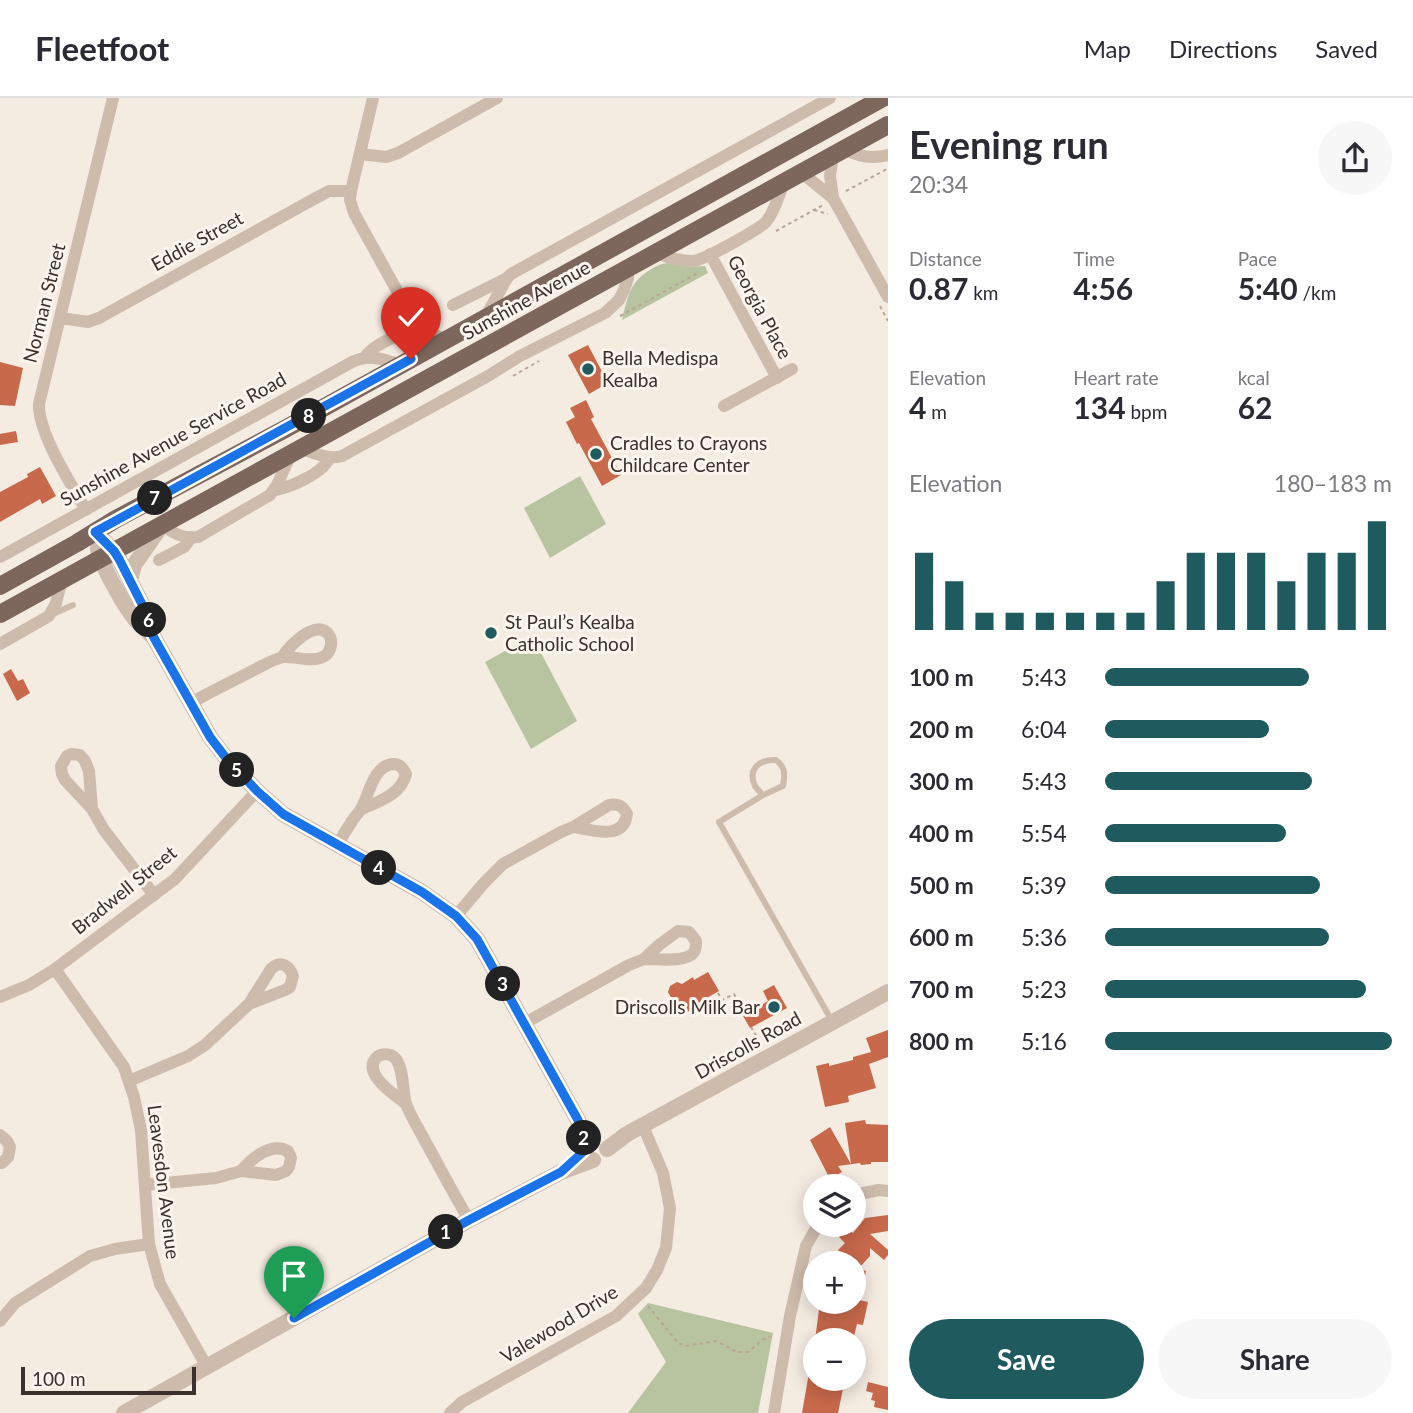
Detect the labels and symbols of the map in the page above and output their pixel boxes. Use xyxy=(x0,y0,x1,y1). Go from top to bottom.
street label: Eddie Street xyxy=(147,206,247,275)
street label: Norman Street xyxy=(18,241,70,365)
street label: Georgia Place xyxy=(723,251,797,363)
street label: Sunshine Avenue xyxy=(458,255,594,344)
pin xyxy=(381,287,441,359)
place label: Bella Medispa Kealba xyxy=(602,346,718,391)
marker: Bella Medispa Kealba xyxy=(580,361,596,377)
street label: Sunshine Avenue Service Road xyxy=(56,367,290,510)
pin: 8 xyxy=(292,398,326,434)
place label: Cradles to Crayons Childcare Center xyxy=(610,431,767,476)
marker: Cradles to Crayons Childcare Center xyxy=(588,446,604,462)
pin: 7 xyxy=(138,480,172,516)
pin: 6 xyxy=(132,602,166,638)
place label: St Paul’s Kealba Catholic School xyxy=(505,610,635,655)
marker: St Paul’s Kealba Catholic School xyxy=(483,625,499,641)
pin: 5 xyxy=(219,752,254,788)
street label: Bradwell Street xyxy=(67,840,181,939)
pin: 4 xyxy=(362,850,396,886)
pin: 3 xyxy=(486,966,520,1001)
place label: Driscolls Milk Bar xyxy=(615,995,760,1018)
marker: Driscolls Milk Bar xyxy=(766,999,782,1015)
street label: Driscolls Road xyxy=(691,1006,805,1083)
street label: Leavesdon Avenue xyxy=(144,1103,185,1260)
pin: 2 xyxy=(566,1121,602,1156)
pin: 1 xyxy=(428,1214,464,1250)
pin xyxy=(264,1246,324,1318)
street label: Valewood Drive xyxy=(496,1280,621,1368)
scale bar xyxy=(21,1364,196,1396)

